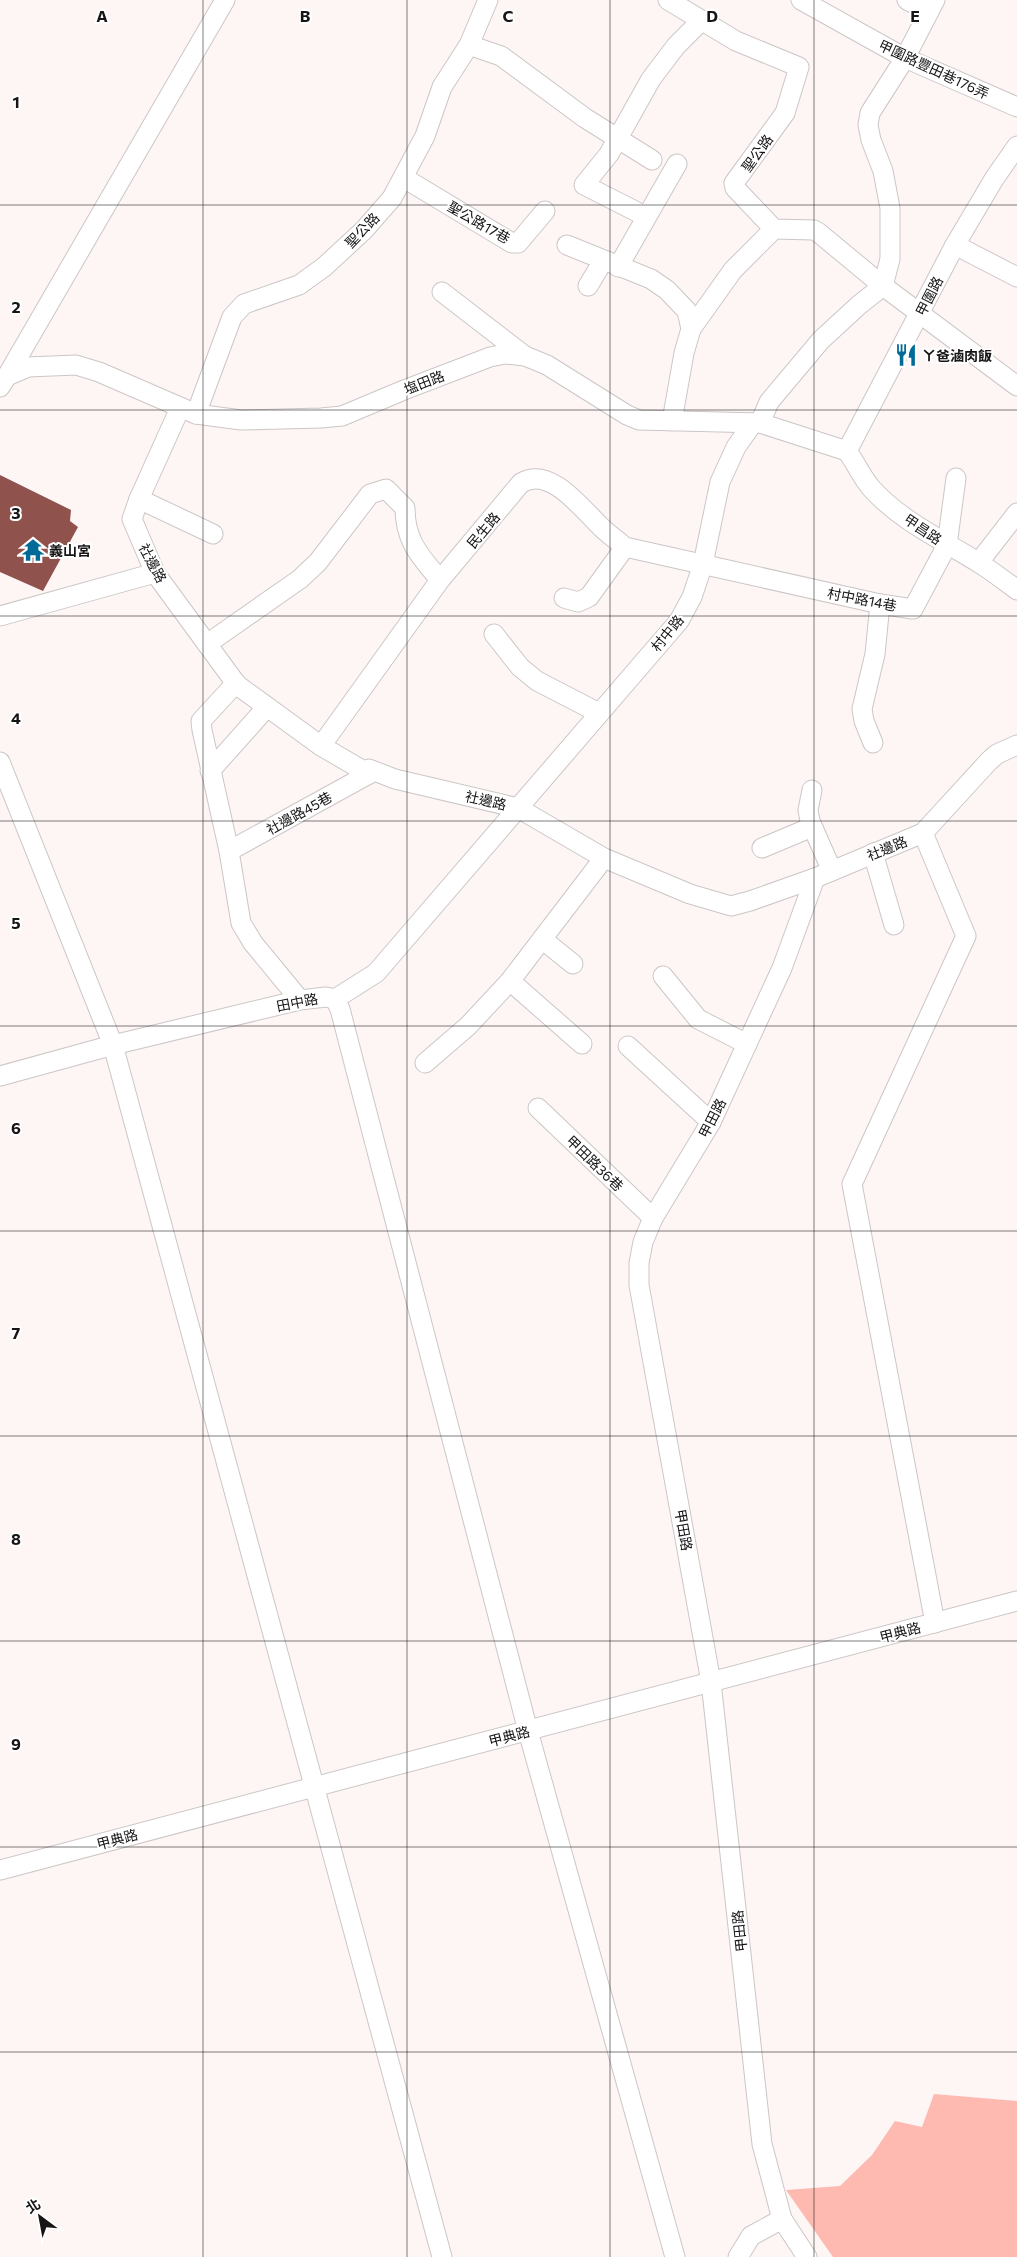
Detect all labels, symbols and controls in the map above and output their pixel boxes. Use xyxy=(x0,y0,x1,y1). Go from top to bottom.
text: A xyxy=(96,6,108,25)
text: B xyxy=(300,6,311,25)
text: C xyxy=(503,6,514,25)
text: D xyxy=(706,6,718,25)
text: E xyxy=(910,6,920,25)
street label: 甲圍路豐田巷176弄 xyxy=(876,36,992,102)
text: 1 xyxy=(12,92,20,111)
street label: 聖公路 xyxy=(738,131,776,175)
street label: 聖公路17巷 xyxy=(445,197,513,247)
street label: 聖公路 xyxy=(341,209,383,251)
street label: 甲圍路 xyxy=(912,273,946,319)
text: 2 xyxy=(11,297,21,316)
restaurant icon: ㄚ爸滷肉飯 xyxy=(893,342,919,368)
place label: ㄚ爸滷肉飯 xyxy=(922,347,992,364)
street label: 塩田路 xyxy=(401,367,447,397)
text: 3 xyxy=(11,503,21,522)
street label: 民生路 xyxy=(463,508,503,552)
street label: 甲昌路 xyxy=(901,510,945,548)
temple icon: 義山宮 xyxy=(20,537,46,563)
street label: 社邊路 xyxy=(136,540,170,586)
place label: 義山宮 xyxy=(49,542,91,559)
street label: 村中路14巷 xyxy=(826,584,898,614)
street label: 村中路 xyxy=(647,611,687,655)
text: 4 xyxy=(11,708,21,727)
street label: 社邊路 xyxy=(464,787,508,813)
street label: 社邊路45巷 xyxy=(263,788,335,838)
street label: 社邊路 xyxy=(864,832,910,864)
text: 5 xyxy=(11,913,21,932)
street label: 田中路 xyxy=(275,990,319,1014)
street label: 甲田路 xyxy=(695,1095,729,1141)
text: 6 xyxy=(11,1118,21,1137)
street label: 甲田路36巷 xyxy=(563,1132,627,1194)
text: 7 xyxy=(12,1323,21,1342)
street label: 甲田路 xyxy=(672,1508,696,1552)
text: 8 xyxy=(11,1529,21,1548)
street label: 甲典路 xyxy=(878,1618,922,1646)
street label: 甲典路 xyxy=(487,1722,531,1750)
text: 9 xyxy=(11,1734,21,1753)
street label: 甲典路 xyxy=(95,1825,139,1853)
street label: 甲田路 xyxy=(728,1909,750,1953)
north arrow xyxy=(15,2192,65,2242)
text: 北 xyxy=(22,2195,43,2216)

